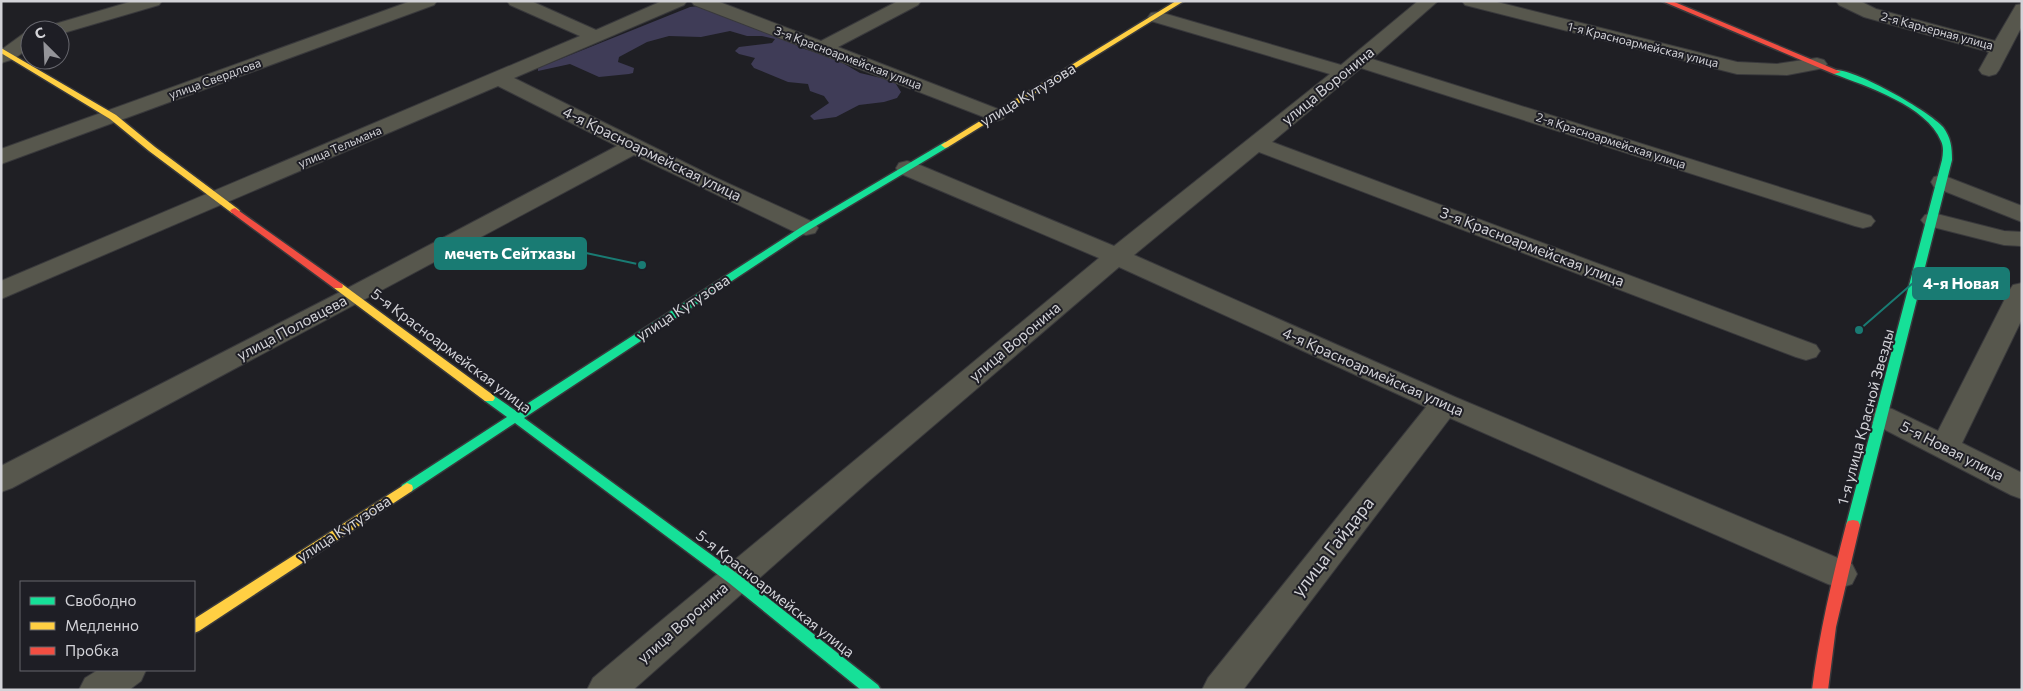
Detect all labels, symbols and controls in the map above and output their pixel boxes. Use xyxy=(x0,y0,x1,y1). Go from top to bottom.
street label: 2-я Карьерная улица xyxy=(1880,8,1995,52)
street label: 1-я Красноармейская улица xyxy=(1566,18,1720,70)
north arrow xyxy=(20,20,70,70)
street label: 3-я Красноармейская улица xyxy=(773,22,924,92)
text: С xyxy=(32,23,47,42)
street label: улица Воронина xyxy=(1278,42,1377,128)
street label: улица Свердлова xyxy=(167,55,263,101)
street label: улица Кутузова xyxy=(977,59,1078,130)
street label: 4-я Красноармейская улица xyxy=(560,102,745,204)
street label: 2-я Красноармейская улица xyxy=(1535,109,1688,171)
street label: улица Тельмана xyxy=(296,122,383,170)
street label: 3-я Красноармейская улица xyxy=(1438,203,1627,290)
callout: мечеть Сейтхазы xyxy=(435,238,586,269)
text: мечеть Сейтхазы xyxy=(445,243,576,262)
callout: 4-я Новая xyxy=(1913,268,2009,299)
street label: улица Кутузова xyxy=(632,270,733,344)
text: 4-я Новая xyxy=(1923,273,1999,292)
street label: 5-я Красноармейская улица xyxy=(368,284,535,416)
street label: улица Половцева xyxy=(233,291,350,364)
street label: улица Воронина xyxy=(965,298,1064,385)
street label: 4-я Красноармейская улица xyxy=(1280,323,1467,419)
street label: 1-я улица Красной Звезды xyxy=(1833,327,1897,507)
street label: 5-я Новая улица xyxy=(1898,416,2007,484)
street label: улица Кутузова xyxy=(293,491,394,565)
street label: улица Гайдара xyxy=(1286,492,1378,601)
street label: 5-я Красноармейская улица xyxy=(693,526,858,661)
street label: улица Воронина xyxy=(634,578,731,666)
legend xyxy=(20,581,195,671)
text: Свободно xyxy=(65,591,136,609)
text: Медленно xyxy=(65,616,139,634)
text: Пробка xyxy=(65,641,119,659)

